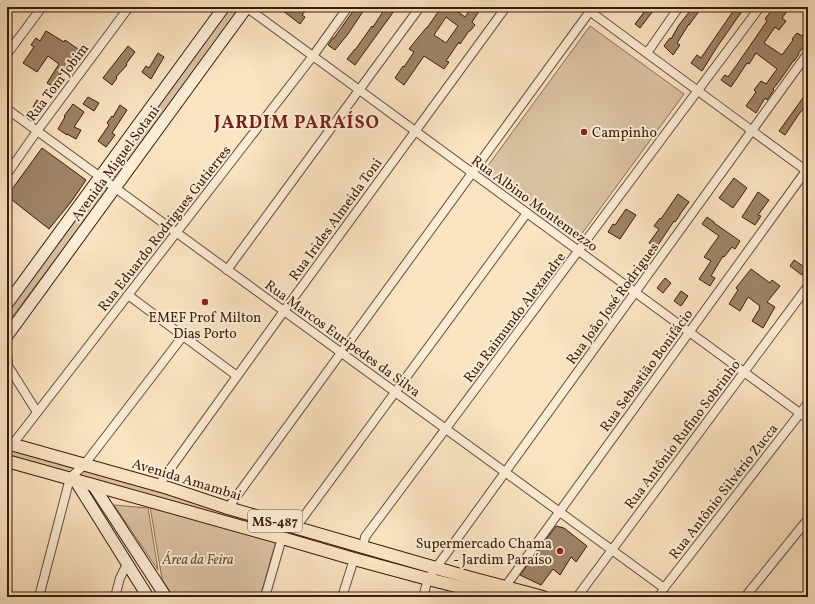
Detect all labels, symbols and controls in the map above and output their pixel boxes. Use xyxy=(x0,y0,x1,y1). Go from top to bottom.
street label: Rua Tom Jobim xyxy=(23,40,94,126)
street label: Avenida Miguel Sotani xyxy=(68,102,165,226)
district label: JARDIM PARAÍSO xyxy=(213,111,380,136)
place label: Campinho xyxy=(592,124,657,143)
marker: Campinho xyxy=(579,127,589,137)
street label: Rua Eduardo Rodrigues Gutierres xyxy=(94,142,236,316)
street label: Rua Albino Montemezzo xyxy=(467,152,601,257)
street label: Rua Irides Almeida Toni xyxy=(285,155,387,285)
street label: Rua João José Rodrigues xyxy=(563,239,664,369)
street label: Rua Raimundo Alexandre xyxy=(460,249,571,387)
street label: Rua Marcos Euripedes da Silva xyxy=(260,276,424,402)
marker: EMEF Prof Milton Dias Porto xyxy=(200,297,210,307)
street label: Rua Sebastião Bonifácio xyxy=(596,306,698,436)
place label: EMEF Prof Milton Dias Porto xyxy=(149,309,261,344)
street label: Rua Antônio Rufino Sobrinho xyxy=(621,356,746,513)
street label: Rua Antônio Silvério Zucca xyxy=(665,420,783,564)
street label: Avenida Amambai xyxy=(129,455,244,506)
road number: MS-487 xyxy=(248,510,302,532)
place label: Supermercado Chama - Jardim Paraíso xyxy=(416,535,552,570)
marker: Supermercado Chama - Jardim Paraíso xyxy=(555,546,565,556)
park label: Área da Feira xyxy=(161,551,234,570)

